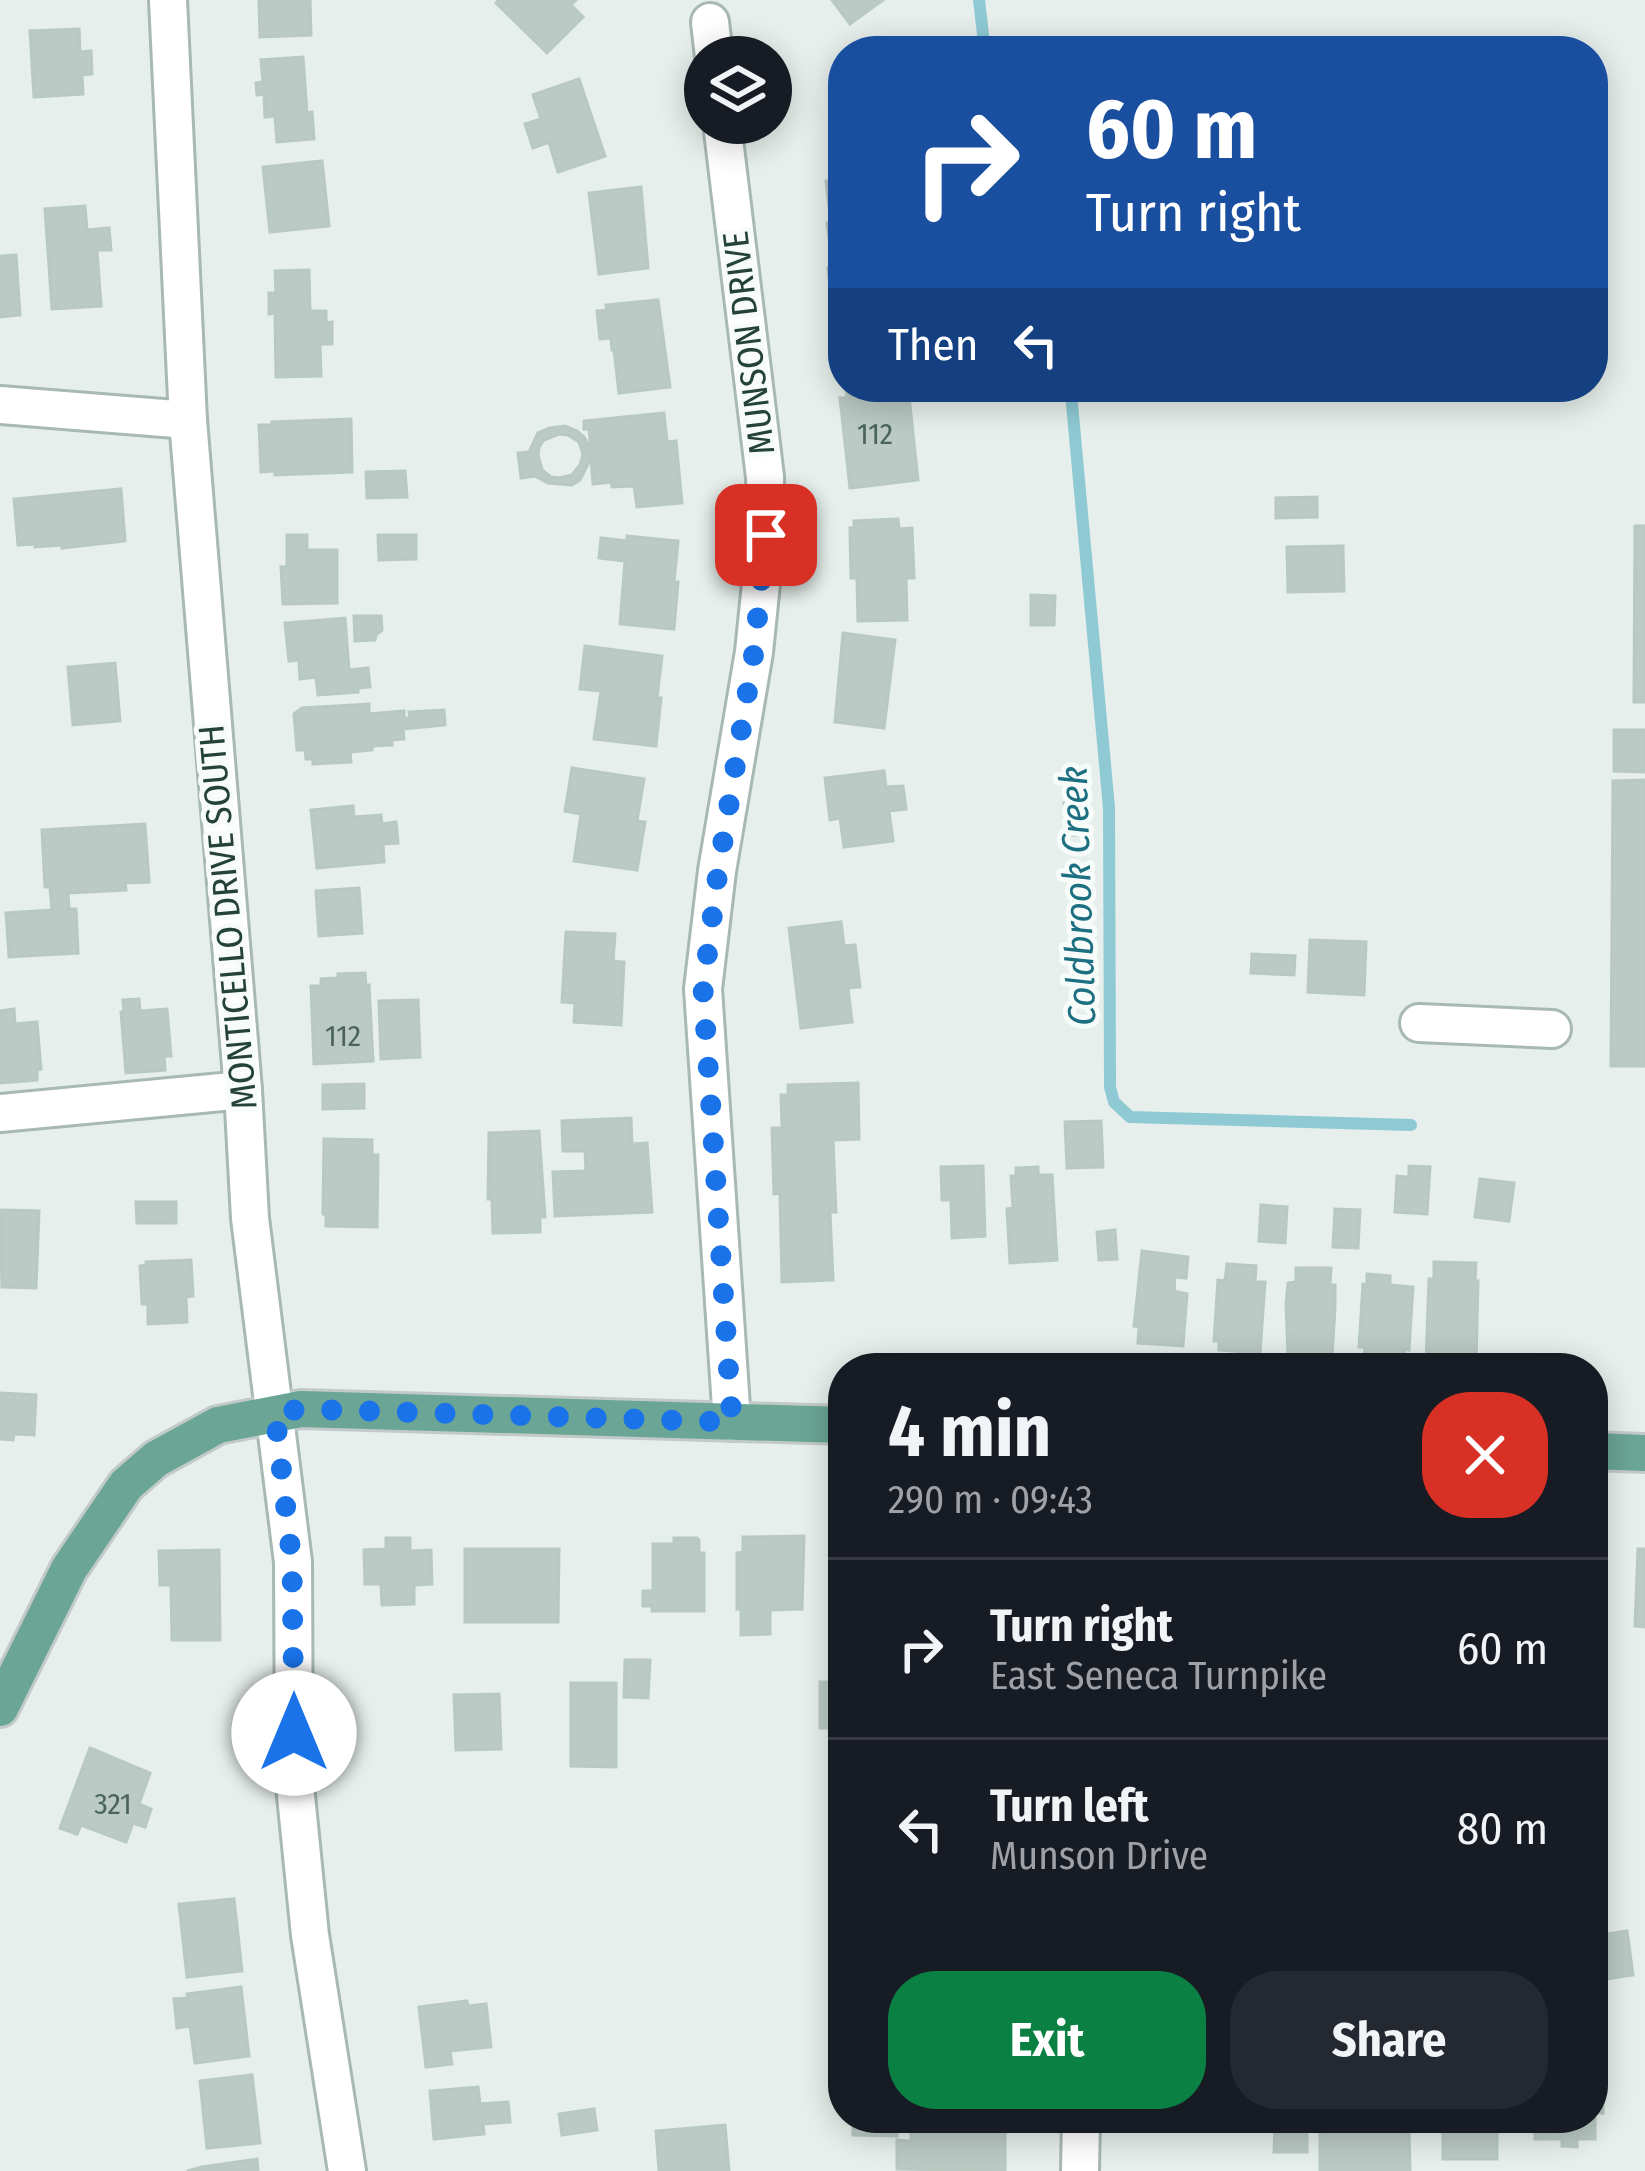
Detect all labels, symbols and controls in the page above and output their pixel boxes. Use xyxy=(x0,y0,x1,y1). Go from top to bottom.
map controls xyxy=(684,36,792,144)
button: layers xyxy=(684,36,792,144)
text: 60 m xyxy=(1086,79,1257,180)
icon: right xyxy=(888,84,1044,240)
text: Turn right xyxy=(1086,181,1301,245)
street label: MUNSON DRIVE xyxy=(713,229,785,457)
icon: left xyxy=(1003,312,1069,378)
text: Then xyxy=(888,318,979,372)
house number: 112 xyxy=(857,416,893,452)
pin xyxy=(715,484,817,586)
icon: arrive xyxy=(733,502,799,568)
street label: MONTICELLO DRIVE SOUTH xyxy=(189,723,267,1111)
water label: Coldbrook Creek xyxy=(1050,765,1106,1027)
house number: 112 xyxy=(325,1018,361,1054)
text: 4 min xyxy=(888,1389,1051,1475)
button: close xyxy=(1422,1392,1548,1518)
text: 290 m · 09:43 xyxy=(888,1477,1093,1523)
text: Turn right xyxy=(990,1599,1173,1653)
icon: right xyxy=(888,1616,954,1682)
text: 60 m xyxy=(1457,1622,1548,1676)
text: East Seneca Turnpike xyxy=(990,1653,1327,1699)
position arrow xyxy=(231,1670,357,1796)
text: Turn left xyxy=(990,1779,1149,1833)
house number: 321 xyxy=(94,1786,132,1822)
icon: left xyxy=(888,1796,954,1862)
text: 80 m xyxy=(1457,1802,1548,1856)
text: Munson Drive xyxy=(990,1833,1208,1879)
button: Exit xyxy=(888,1971,1206,2109)
button: Share xyxy=(1230,1971,1548,2109)

